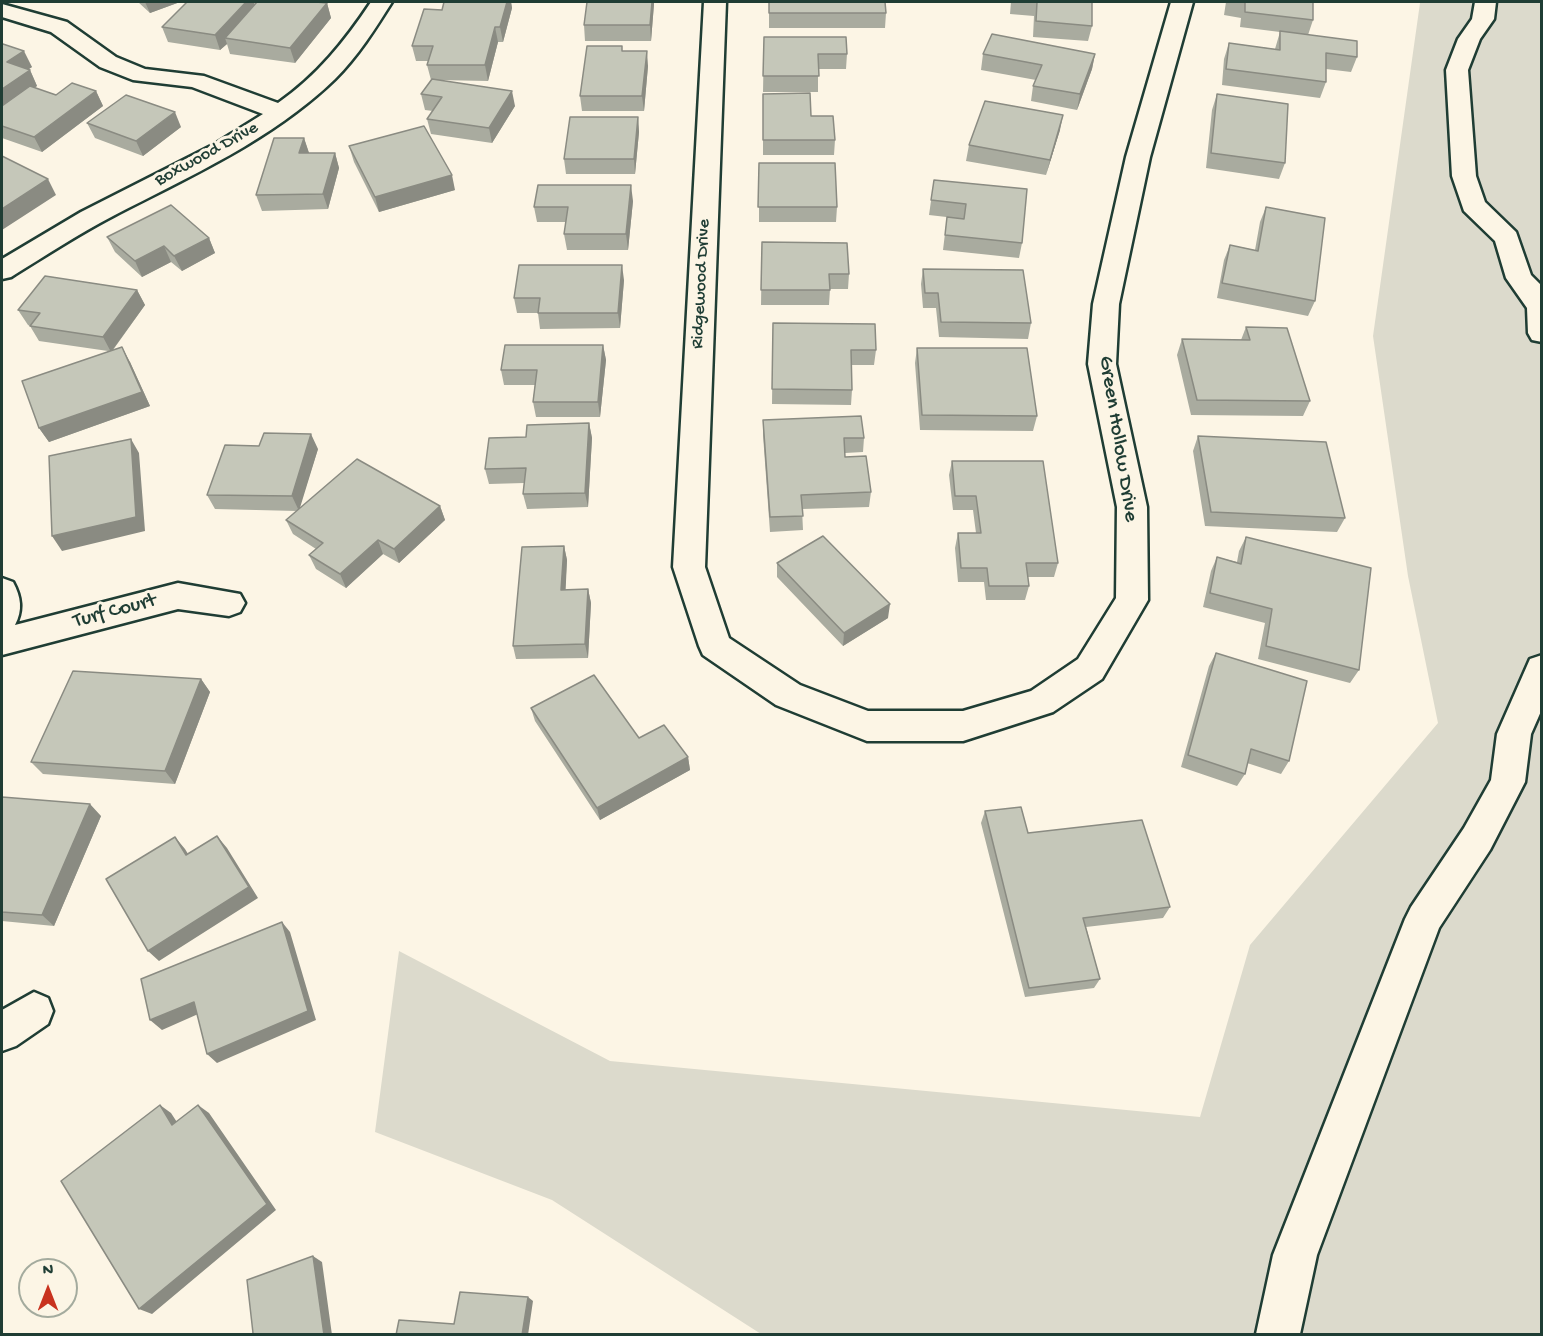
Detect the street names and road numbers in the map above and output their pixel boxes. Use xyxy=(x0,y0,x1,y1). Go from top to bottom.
street label: Boxwood Drive xyxy=(152,118,262,192)
street label: Ridgewood Drive xyxy=(688,218,716,350)
street label: Green Hollow Drive xyxy=(1091,354,1143,524)
street label: Turf Court xyxy=(71,589,159,635)

